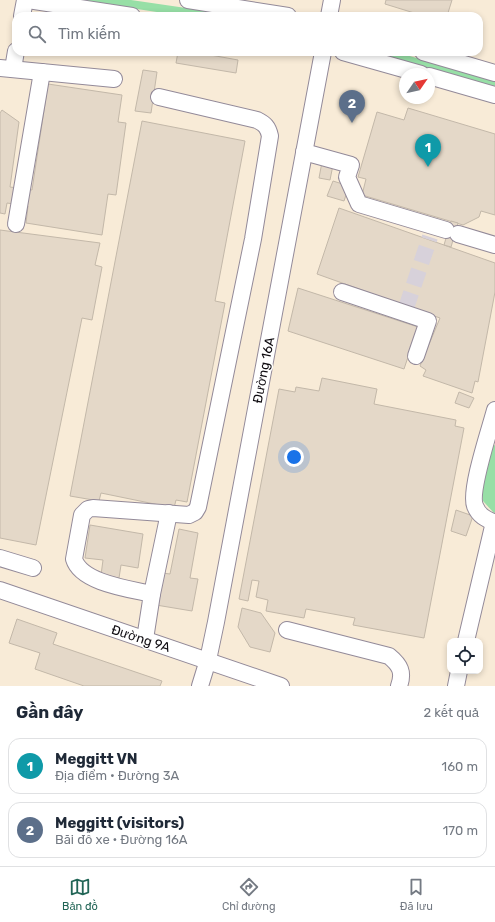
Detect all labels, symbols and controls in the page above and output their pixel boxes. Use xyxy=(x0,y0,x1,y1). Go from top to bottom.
search box xyxy=(12,12,483,56)
icon: search xyxy=(26,23,48,45)
text: Tìm kiếm xyxy=(58,25,121,43)
north arrow xyxy=(399,68,435,104)
pin: 2 xyxy=(339,90,365,123)
pin: 1 xyxy=(415,134,441,167)
street label: Đường 16A xyxy=(250,335,278,405)
your location xyxy=(284,447,304,467)
street label: Đường 9A xyxy=(109,622,172,656)
map controls xyxy=(447,638,483,674)
button: locate xyxy=(447,638,483,674)
text: Gần đây xyxy=(16,702,83,722)
text: 2 kết quả xyxy=(423,705,479,720)
text: Meggitt VN xyxy=(55,750,138,768)
text: 1 xyxy=(27,759,33,774)
text: 160 m xyxy=(442,759,478,774)
text: Địa điểm · Đường 3A xyxy=(55,768,179,783)
text: Meggitt (visitors) xyxy=(55,814,184,832)
text: 2 xyxy=(26,823,34,838)
text: 170 m xyxy=(443,823,478,838)
text: Bãi đỗ xe · Đường 16A xyxy=(55,832,188,847)
tab: Bản đồ xyxy=(62,876,98,913)
tab: Chỉ đường xyxy=(222,876,276,913)
tab: Đã lưu xyxy=(400,876,433,913)

